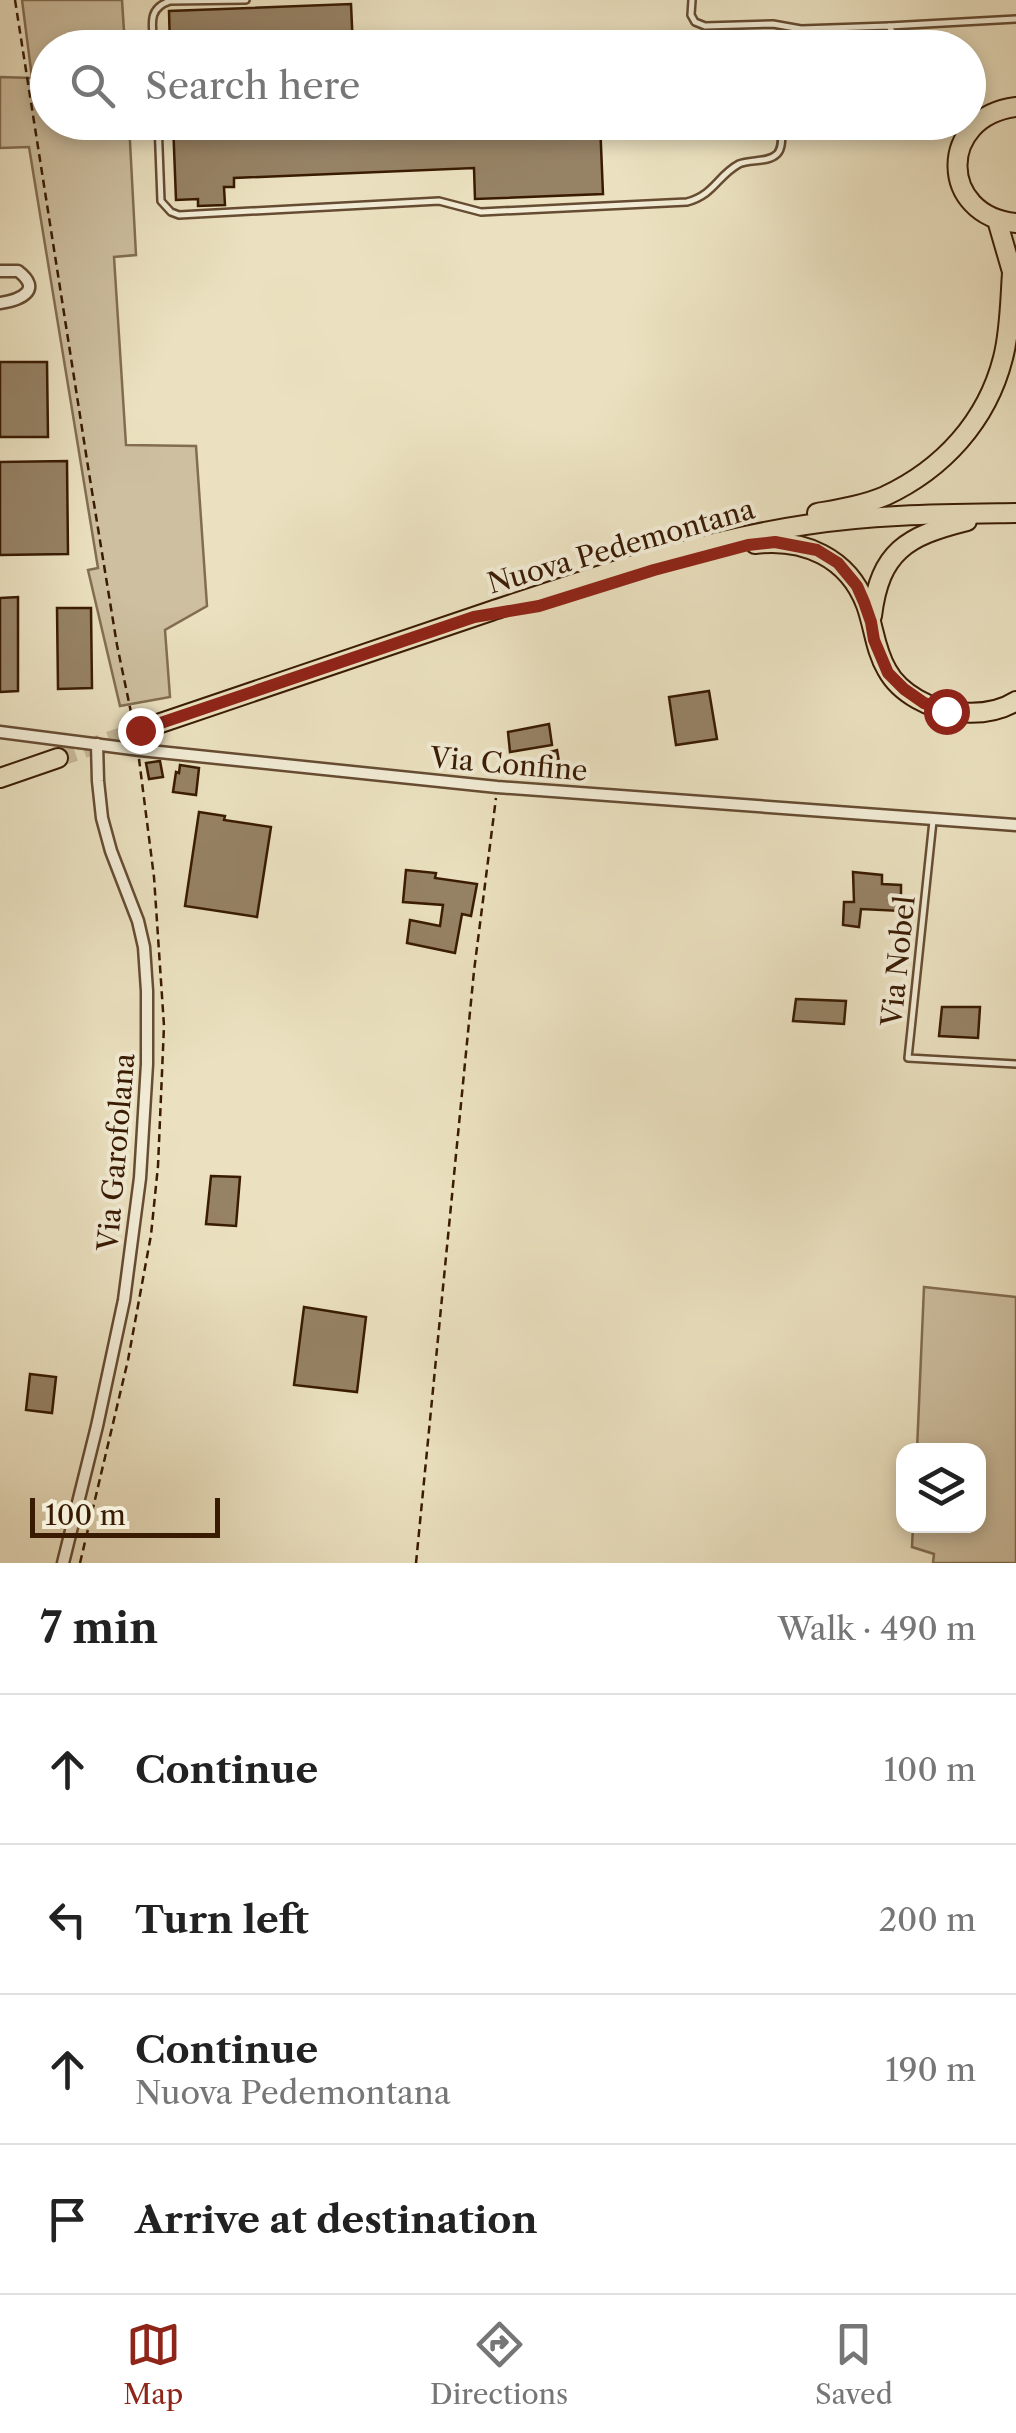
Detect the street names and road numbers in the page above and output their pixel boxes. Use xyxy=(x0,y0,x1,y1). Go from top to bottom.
street label: Nuova Pedemontana xyxy=(484,492,759,600)
street label: Via Confine xyxy=(428,740,589,788)
street label: Via Nobel xyxy=(874,894,922,1029)
street label: Via Garofolana xyxy=(90,1051,142,1253)

